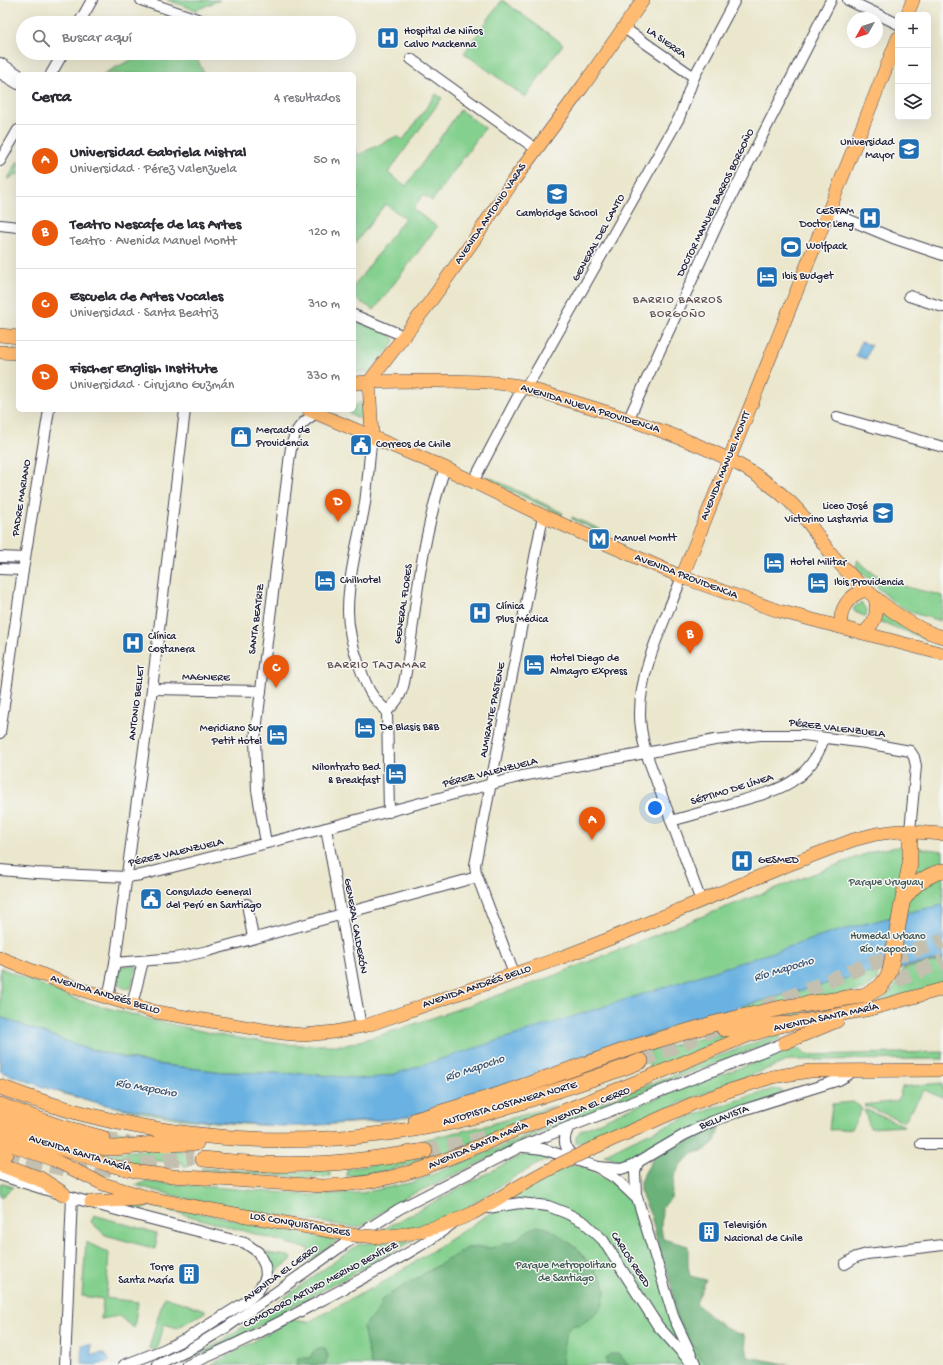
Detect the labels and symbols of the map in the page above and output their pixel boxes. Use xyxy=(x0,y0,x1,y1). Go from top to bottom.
north arrow xyxy=(847,12,883,48)
hospital icon: Hospital de Niños Calvo Mackenna xyxy=(375,25,401,51)
street label: LA SIERRA xyxy=(644,25,689,61)
place label: Hospital de Niños Calvo Mackenna xyxy=(404,26,484,51)
street label: DOCTOR MANUEL BARROS BORGOÑO xyxy=(674,127,757,280)
school or university icon: Universidad Mayor xyxy=(896,136,922,162)
place label: Universidad Mayor xyxy=(840,137,896,162)
street label: AVENIDA ANTONIO VARAS xyxy=(453,161,530,267)
school or university icon: Cambridge School xyxy=(544,181,570,207)
street label: GENERAL DEL CANTO xyxy=(570,192,628,284)
hospital icon: CESFAM Doctor Leng xyxy=(857,205,883,231)
place label: CESFAM Doctor Leng xyxy=(798,206,854,231)
place label: Cambridge School xyxy=(516,208,598,220)
sports icon: Wolfpack xyxy=(778,234,804,260)
place label: Wolfpack xyxy=(806,240,848,253)
hotel icon: Ibis Budget xyxy=(754,264,780,290)
place label: Ibis Budget xyxy=(782,271,835,283)
district label: BARRIO BARROS BORGOÑO xyxy=(632,294,723,322)
street label: AVENIDA NUEVA PROVIDENCIA xyxy=(519,382,661,436)
street label: AVENIDA MANUEL MONTT xyxy=(699,409,754,522)
shop icon: Mercado de Providencia xyxy=(228,424,254,450)
place label: Mercado de Providencia xyxy=(255,425,310,450)
public building icon: Correos de Chile xyxy=(348,432,374,458)
place label: Correos de Chile xyxy=(376,439,451,451)
street label: PADRE MARIANO xyxy=(10,458,34,538)
pin: D xyxy=(325,489,351,522)
school or university icon: Liceo José Victorino Lastarria xyxy=(870,500,896,526)
place label: Liceo José Victorino Lastarria xyxy=(784,501,869,526)
metro station icon: Manuel Montt xyxy=(586,526,612,552)
place label: Manuel Montt xyxy=(614,533,678,545)
hotel icon: Hotel Militar xyxy=(761,550,787,576)
street label: AVENIDA PROVIDENCIA xyxy=(633,552,740,602)
place label: Hotel Militar xyxy=(790,557,848,569)
street label: GENERAL FLORES xyxy=(392,562,416,645)
hotel icon: Chilhotel xyxy=(312,568,338,594)
hotel icon: Ibis Providencia xyxy=(805,570,831,596)
place label: Chilhotel xyxy=(340,575,381,587)
place label: Ibis Providencia xyxy=(834,577,905,589)
street label: SANTA BEATRIZ xyxy=(247,582,267,655)
hospital icon: Clínica Plus Médica xyxy=(467,600,493,626)
place label: Clínica Plus Médica xyxy=(495,601,549,626)
pin: B xyxy=(677,621,703,654)
hospital icon: Clínica Costanera xyxy=(120,630,146,656)
place label: Clínica Costanera xyxy=(148,631,196,656)
hotel icon: Hotel Diego de Almagro Express xyxy=(521,652,547,678)
place label: Hotel Diego de Almagro Express xyxy=(550,653,628,678)
pin: C xyxy=(263,655,289,688)
district label: BARRIO TAJAMAR xyxy=(326,659,427,673)
street label: ALMIRANTE PASTENE xyxy=(478,660,508,759)
street label: ANTONIO BELLET xyxy=(126,664,148,741)
street label: MAGNERE xyxy=(182,672,231,684)
hotel icon: De Blasis B&B xyxy=(352,715,378,741)
street label: PÉREZ VALENZUELA xyxy=(787,716,886,741)
hotel icon: Meridiano Sur Petit Hotel xyxy=(264,722,290,748)
place label: De Blasis B&B xyxy=(379,722,439,734)
place label: Meridiano Sur Petit Hotel xyxy=(200,723,263,748)
street label: PÉREZ VALENZUELA xyxy=(440,754,539,791)
hotel icon: Nilontrato Bed & Breakfast xyxy=(383,761,409,787)
place label: Nilontrato Bed & Breakfast xyxy=(312,762,382,787)
street label: SÉPTIMO DE LÍNEA xyxy=(689,771,775,808)
your location xyxy=(645,798,665,818)
pin: A xyxy=(579,807,605,840)
street label: PÉREZ VALENZUELA xyxy=(126,835,225,870)
hospital icon: GESMED xyxy=(729,848,755,874)
place label: GESMED xyxy=(758,855,799,867)
street label: GENERAL CALDERÓN xyxy=(341,877,370,975)
park label: Parque Uruguay xyxy=(848,877,924,889)
public building icon: Consulado General del Perú en Santiago xyxy=(138,886,164,912)
place label: Consulado General del Perú en Santiago xyxy=(166,887,262,912)
park label: Humedal Urbano Río Mapocho xyxy=(850,931,926,956)
water label: Río Mapocho xyxy=(752,954,816,986)
street label: AVENIDA ANDRÉS BELLO xyxy=(421,962,533,1011)
street label: AVENIDA ANDRÉS BELLO xyxy=(49,972,162,1017)
street label: AVENIDA SANTA MARÍA xyxy=(772,1000,880,1035)
water label: Río Mapocho xyxy=(443,1052,507,1086)
water label: Río Mapocho xyxy=(114,1077,178,1101)
street label: AUTOPISTA COSTANERA NORTE xyxy=(442,1079,579,1129)
street label: AVENIDA EL CERRO xyxy=(544,1084,632,1129)
street label: BELLAVISTA xyxy=(697,1103,751,1133)
street label: AVENIDA SANTA MARÍA xyxy=(426,1119,530,1172)
street label: AVENIDA SANTA MARÍA xyxy=(27,1132,134,1175)
street label: LOS CONQUISTADORES xyxy=(249,1210,352,1240)
building icon: Televisión Nacional de Chile xyxy=(696,1219,722,1245)
place label: Televisión Nacional de Chile xyxy=(723,1220,803,1245)
street label: CARLOS REED xyxy=(608,1230,653,1290)
street label: COMODORO ARTURO MERINO BENÍTEZ xyxy=(241,1238,401,1331)
street label: AVENIDA EL CERRO xyxy=(241,1242,321,1305)
park label: Parque Metropolitano de Santiago xyxy=(515,1260,617,1285)
building icon: Torre Santa María xyxy=(176,1261,202,1287)
place label: Torre Santa María xyxy=(118,1262,175,1287)

